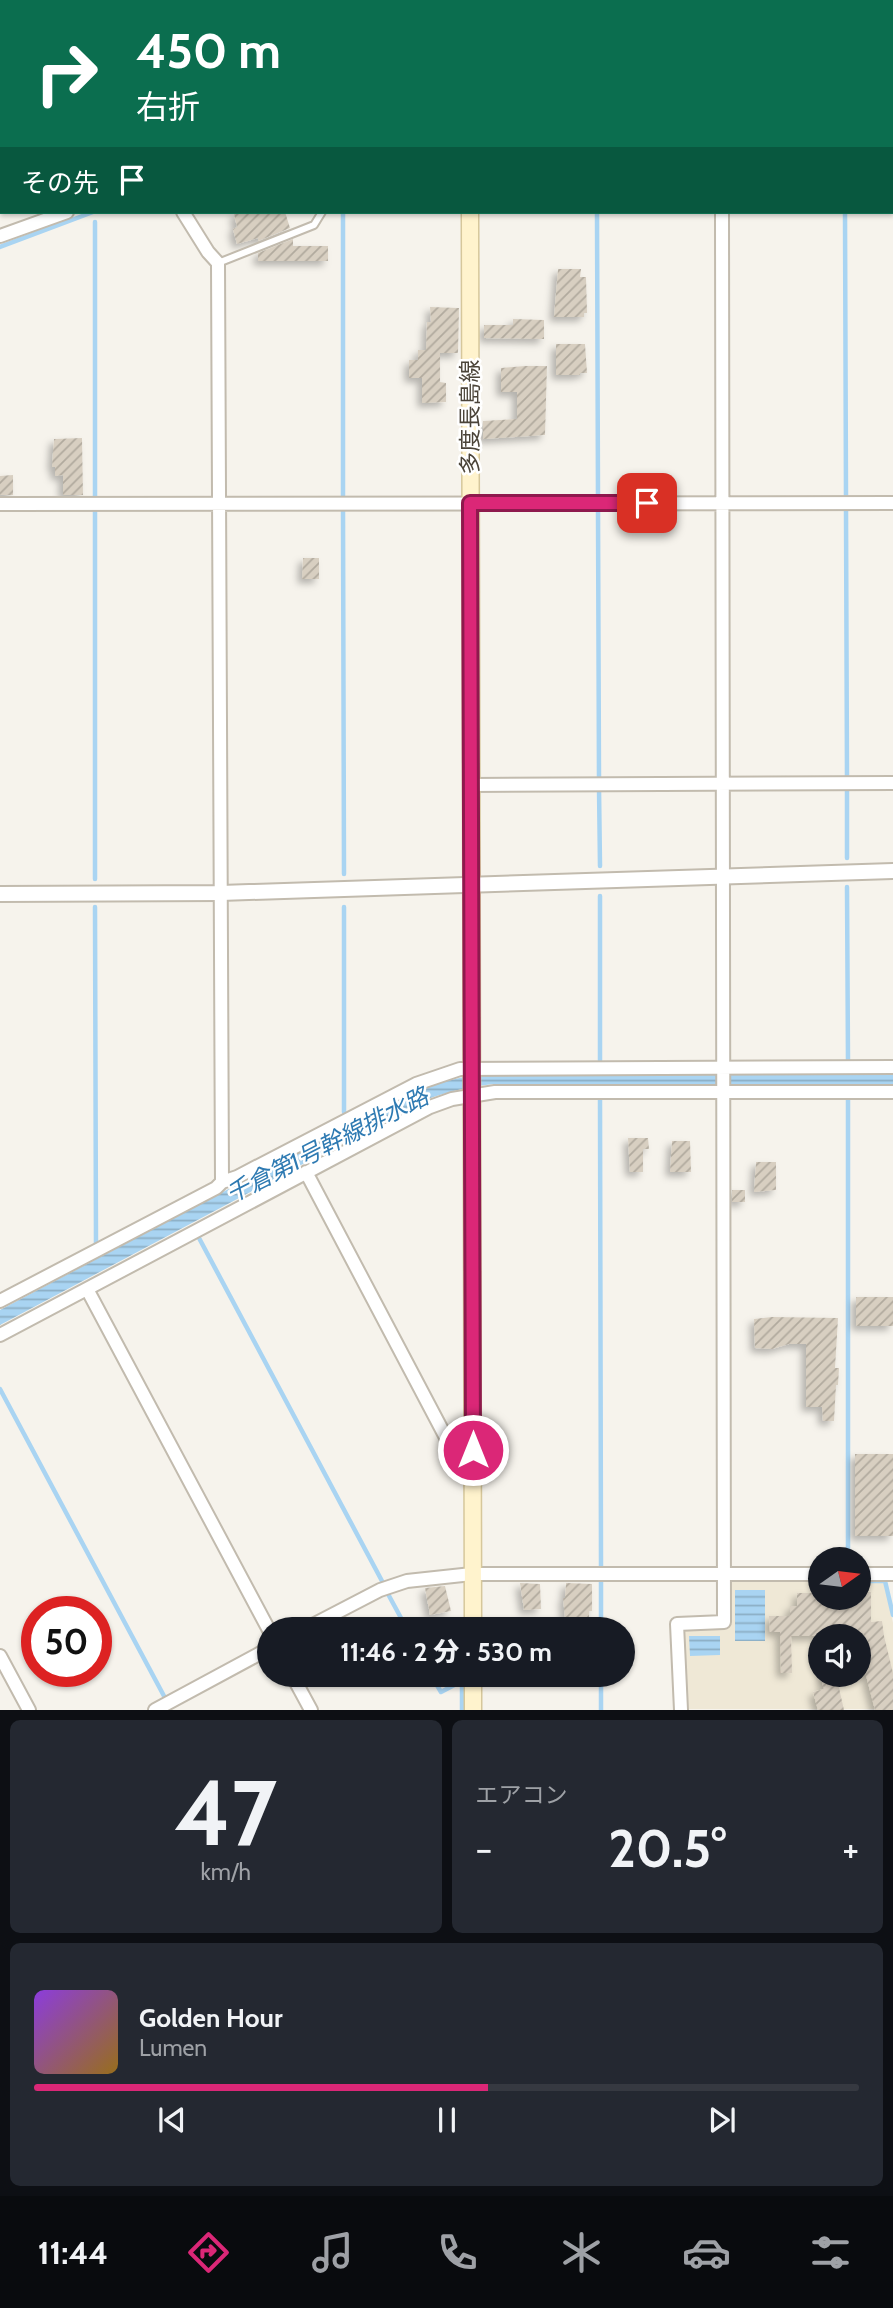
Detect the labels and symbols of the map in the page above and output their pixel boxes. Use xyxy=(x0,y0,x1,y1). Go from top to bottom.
street label: 多度長島線 xyxy=(456,360,484,475)
pin xyxy=(617,473,677,533)
water label: 千倉第1号幹線排水路 xyxy=(221,1080,435,1209)
position arrow xyxy=(436,1413,510,1487)
north arrow xyxy=(808,1547,872,1610)
speed limit sign: 50 xyxy=(21,1596,112,1687)

